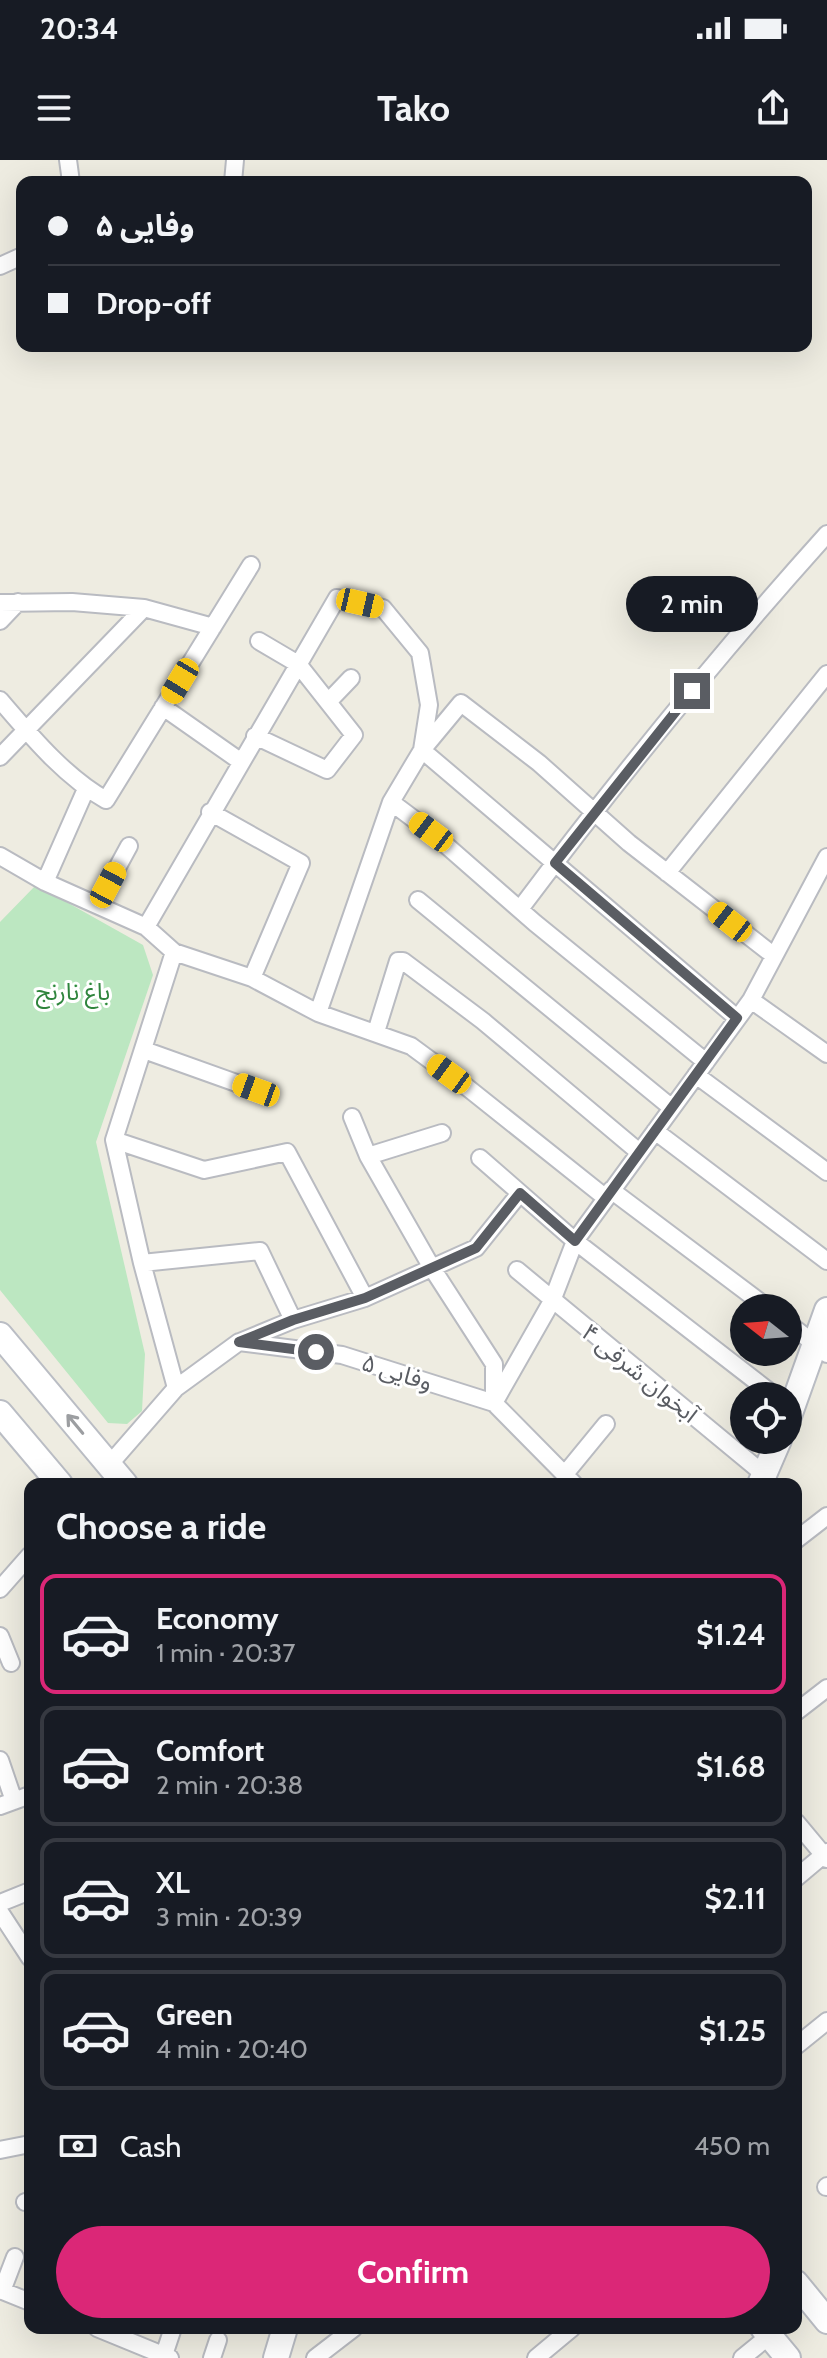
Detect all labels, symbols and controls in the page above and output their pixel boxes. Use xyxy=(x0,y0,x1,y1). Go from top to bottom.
text: 20:34 xyxy=(40,10,119,47)
icon: menu xyxy=(32,86,76,130)
text: Tako xyxy=(377,86,450,130)
icon: share xyxy=(751,86,795,130)
text: وفایی ۵ xyxy=(96,207,194,244)
text: Drop-off xyxy=(96,285,211,322)
callout: 2 min xyxy=(626,575,758,631)
car xyxy=(334,586,386,620)
text: 2 min xyxy=(661,588,723,620)
car xyxy=(157,654,203,708)
route end xyxy=(674,673,710,709)
car xyxy=(405,808,457,856)
car xyxy=(86,858,130,912)
car xyxy=(704,898,756,946)
park label: باغ نارنج xyxy=(36,977,110,1009)
car xyxy=(423,1050,475,1098)
car xyxy=(229,1071,283,1109)
north arrow xyxy=(730,1294,802,1366)
map controls xyxy=(730,1294,802,1454)
street label: آبخوان شرقی ۴ xyxy=(576,1317,705,1429)
route start xyxy=(298,1334,334,1370)
street label: وفایی ۵ xyxy=(358,1348,436,1396)
button: locate xyxy=(730,1382,802,1454)
one-way arrow xyxy=(66,1415,84,1435)
text: Choose a ride xyxy=(56,1504,266,1548)
icon: car xyxy=(60,1598,132,1670)
text: Economy xyxy=(156,1600,279,1637)
text: $1.24 xyxy=(696,1616,766,1653)
text: 1 min · 20:37 xyxy=(156,1637,295,1669)
icon: car xyxy=(60,1730,132,1802)
text: Comfort xyxy=(156,1732,264,1769)
text: $1.68 xyxy=(696,1748,766,1785)
text: 2 min · 20:38 xyxy=(156,1769,303,1801)
icon: car xyxy=(60,1862,132,1934)
text: XL xyxy=(156,1864,190,1901)
text: $2.11 xyxy=(704,1880,766,1917)
text: 3 min · 20:39 xyxy=(156,1901,303,1933)
icon: car xyxy=(60,1994,132,2066)
text: Green xyxy=(156,1996,233,2033)
text: $1.25 xyxy=(699,2012,766,2049)
text: 4 min · 20:40 xyxy=(156,2033,308,2065)
icon: cash xyxy=(56,2124,100,2168)
text: Cash xyxy=(120,2128,182,2165)
text: 450 m xyxy=(694,2130,770,2162)
button: Confirm xyxy=(56,2226,770,2318)

